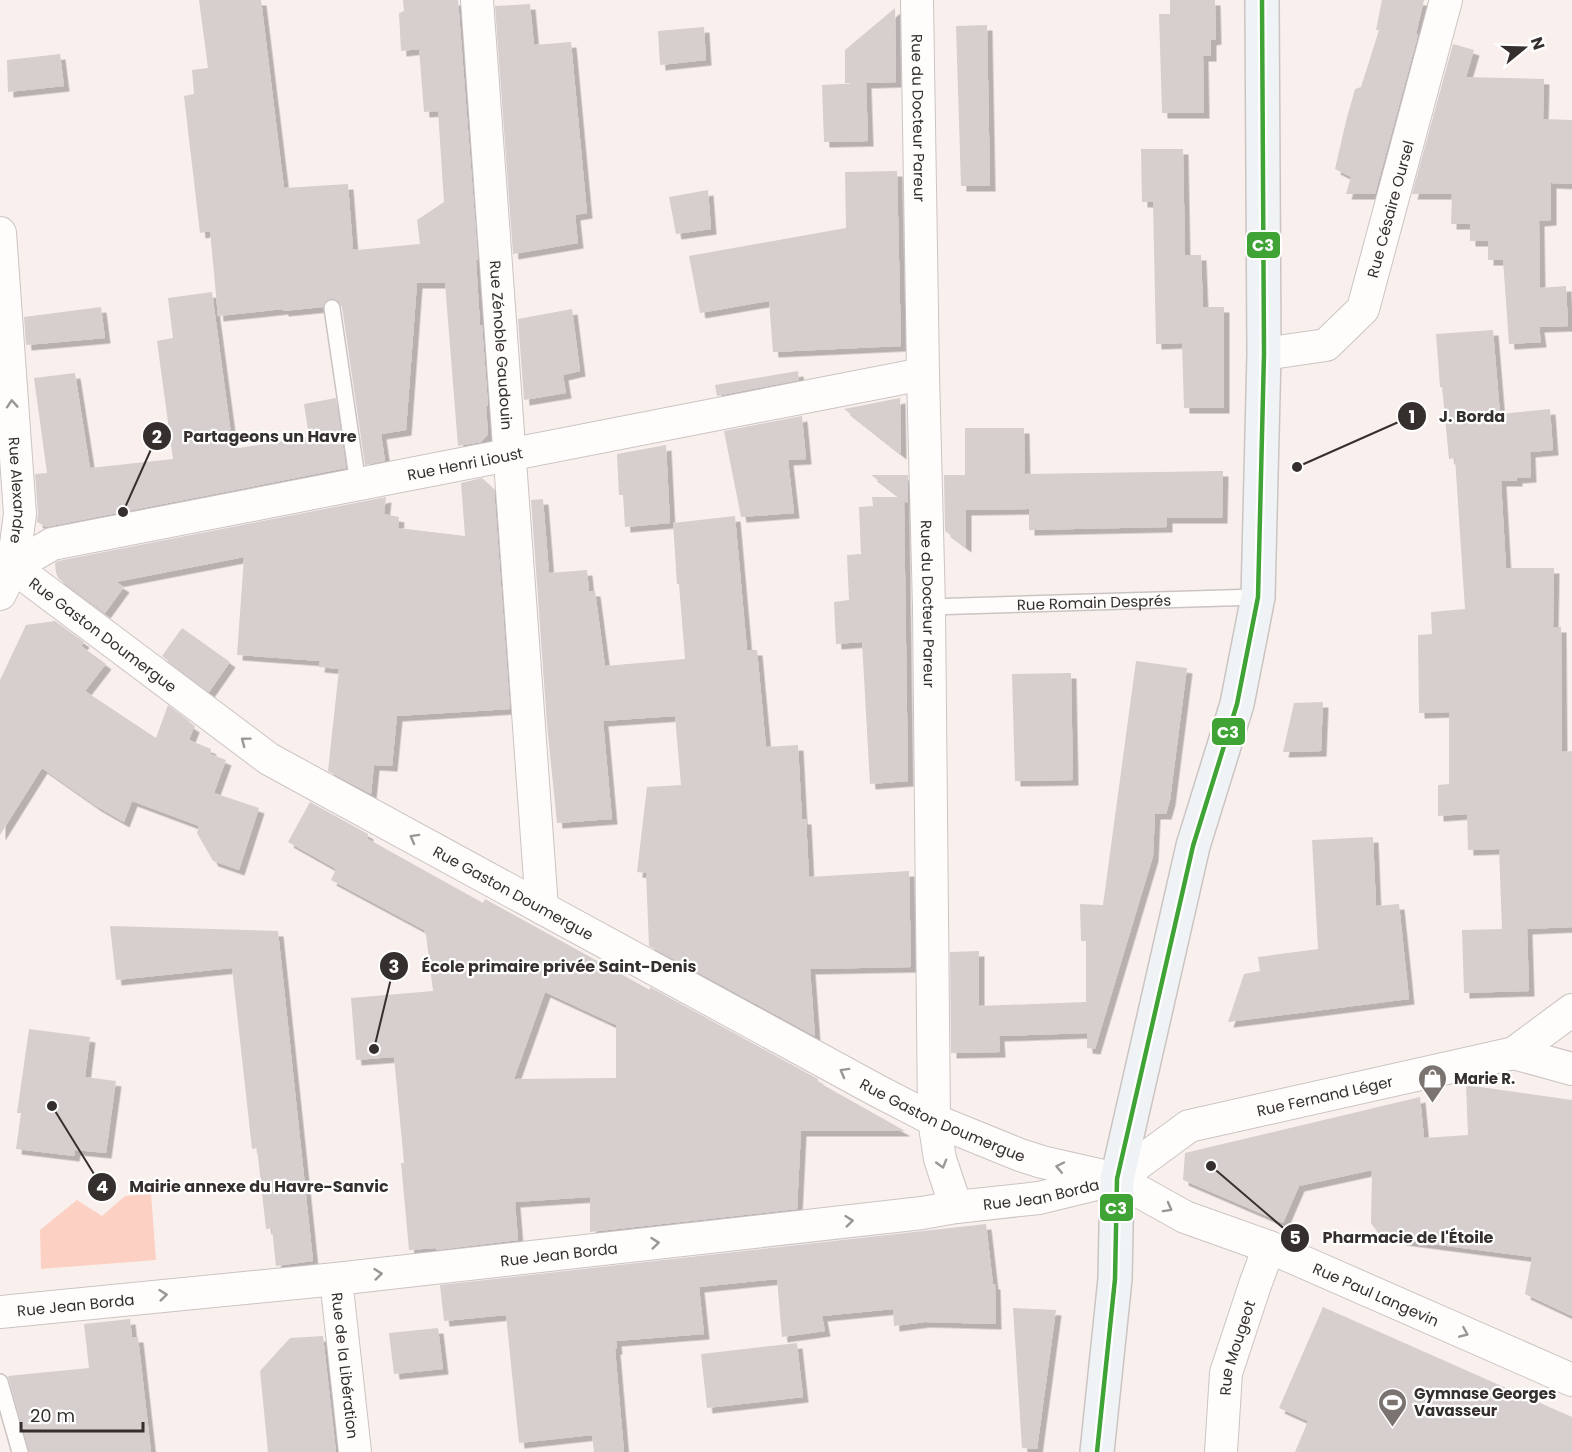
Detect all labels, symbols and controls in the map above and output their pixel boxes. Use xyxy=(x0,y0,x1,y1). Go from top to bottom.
north arrow xyxy=(1494,18,1554,78)
street label: Rue du Docteur Pareur xyxy=(907,34,931,203)
text: N xyxy=(1525,34,1551,53)
street label: Rue Césaire Oursel xyxy=(1361,138,1418,280)
line badge: C3 xyxy=(1246,231,1281,259)
text: C3 xyxy=(1252,234,1274,257)
street label: Rue Zénoble Gaudouin xyxy=(485,260,518,431)
callout: J. Borda xyxy=(1397,399,1518,433)
one-way arrow xyxy=(6,400,19,409)
text: 1 xyxy=(1409,404,1415,429)
text: J. Borda xyxy=(1439,405,1505,428)
callout: Partageons un Havre xyxy=(142,419,369,453)
text: 2 xyxy=(152,424,162,449)
text: Partageons un Havre xyxy=(183,425,357,448)
street label: Rue Alexandre xyxy=(4,436,31,545)
street label: Rue Henri Lioust xyxy=(405,442,525,485)
street label: Rue du Docteur Pareur xyxy=(916,520,940,688)
street label: Rue Gaston Doumergue xyxy=(25,572,181,697)
street label: Rue Romain Després xyxy=(1016,589,1172,615)
line badge: C3 xyxy=(1211,717,1246,746)
text: C3 xyxy=(1217,721,1239,744)
one-way arrow xyxy=(241,738,252,749)
one-way arrow xyxy=(410,834,420,845)
street label: Rue Gaston Doumergue xyxy=(430,840,598,945)
callout: École primaire privée Saint-Denis xyxy=(379,949,708,983)
text: 3 xyxy=(389,954,399,979)
text: École primaire privée Saint-Denis xyxy=(421,955,697,978)
shop icon: Marie R. xyxy=(1417,1062,1449,1104)
one-way arrow xyxy=(839,1068,850,1080)
place label: Marie R. xyxy=(1454,1068,1515,1089)
street label: Rue Fernand Léger xyxy=(1255,1070,1395,1121)
street label: Rue Gaston Doumergue xyxy=(856,1073,1028,1166)
one-way arrow xyxy=(935,1158,947,1169)
one-way arrow xyxy=(1056,1161,1066,1174)
callout: Mairie annexe du Havre-Sanvic xyxy=(87,1170,400,1204)
street label: Rue Jean Borda xyxy=(982,1173,1101,1215)
text: 4 xyxy=(96,1174,108,1199)
text: Mairie annexe du Havre-Sanvic xyxy=(129,1175,389,1198)
line badge: C3 xyxy=(1099,1193,1134,1222)
text: C3 xyxy=(1105,1197,1127,1220)
one-way arrow xyxy=(1162,1201,1173,1212)
one-way arrow xyxy=(844,1215,853,1228)
callout: Pharmacie de l'Étoile xyxy=(1280,1221,1505,1255)
text: 5 xyxy=(1289,1225,1301,1250)
text: Pharmacie de l'Étoile xyxy=(1323,1226,1494,1249)
street label: Rue Jean Borda xyxy=(499,1237,619,1271)
one-way arrow xyxy=(650,1237,659,1250)
street label: Rue Paul Langevin xyxy=(1310,1257,1442,1331)
one-way arrow xyxy=(373,1268,382,1281)
street label: Rue Jean Borda xyxy=(16,1288,135,1321)
one-way arrow xyxy=(158,1290,167,1302)
street label: Rue de la Libération xyxy=(327,1291,364,1440)
street label: Rue Mougeot xyxy=(1214,1297,1260,1396)
one-way arrow xyxy=(1457,1325,1468,1337)
place label: Gymnase Georges Vavasseur xyxy=(1414,1383,1556,1421)
sports icon: Gymnase Georges Vavasseur xyxy=(1377,1386,1409,1428)
scale bar xyxy=(21,1395,142,1433)
text: 20 m xyxy=(30,1403,75,1428)

